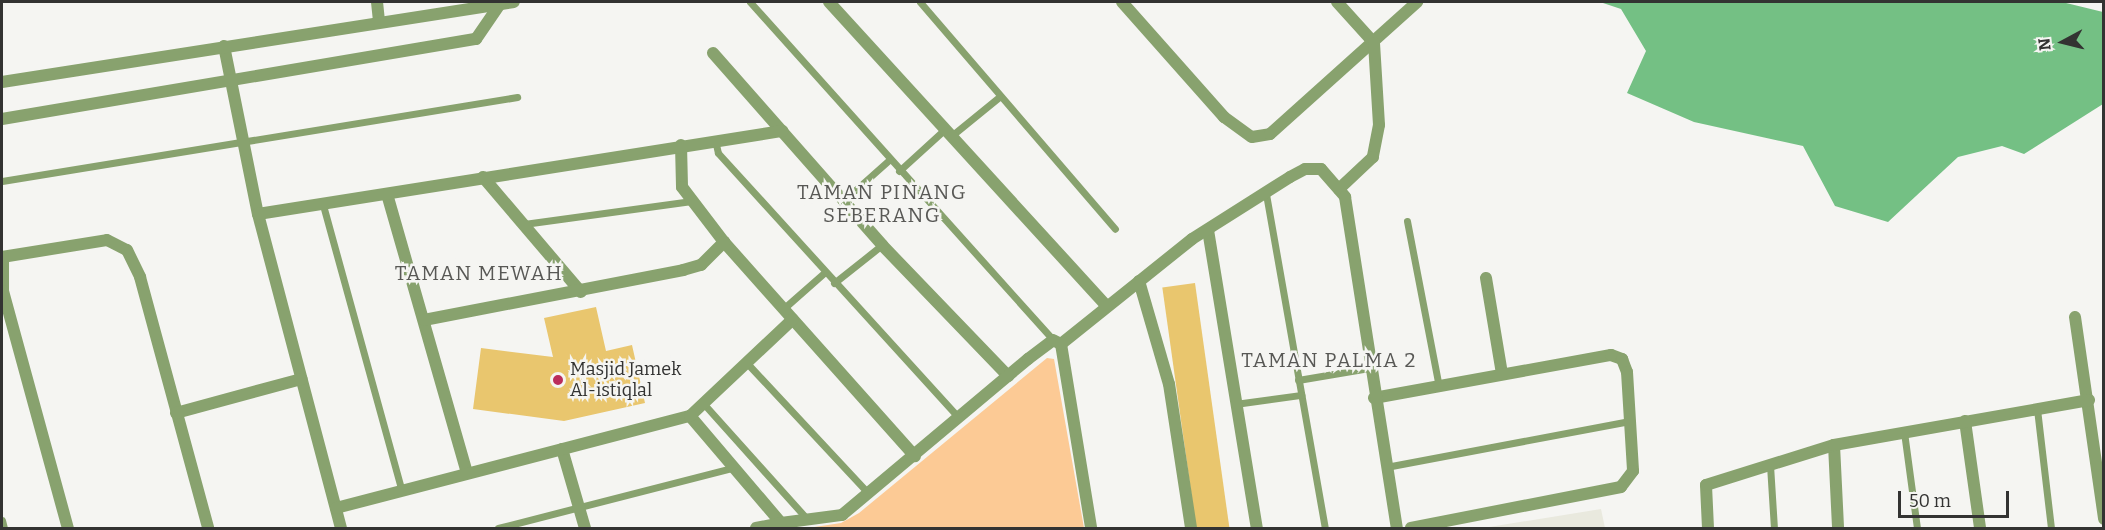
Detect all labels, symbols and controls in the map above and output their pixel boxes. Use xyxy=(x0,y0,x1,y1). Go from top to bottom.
north arrow xyxy=(2033,12,2093,72)
text: N xyxy=(2034,37,2055,52)
district label: TAMAN PINANG SEBERANG xyxy=(797,181,967,228)
district label: TAMAN MEWAH xyxy=(395,261,563,285)
district label: TAMAN PALMA 2 xyxy=(1241,348,1417,372)
place label: Masjid Jamek Al-istiqlal xyxy=(570,359,681,401)
marker: Masjid Jamek Al-istiqlal xyxy=(551,373,565,387)
scale bar xyxy=(1901,479,2012,517)
text: 50 m xyxy=(1909,490,1951,512)

